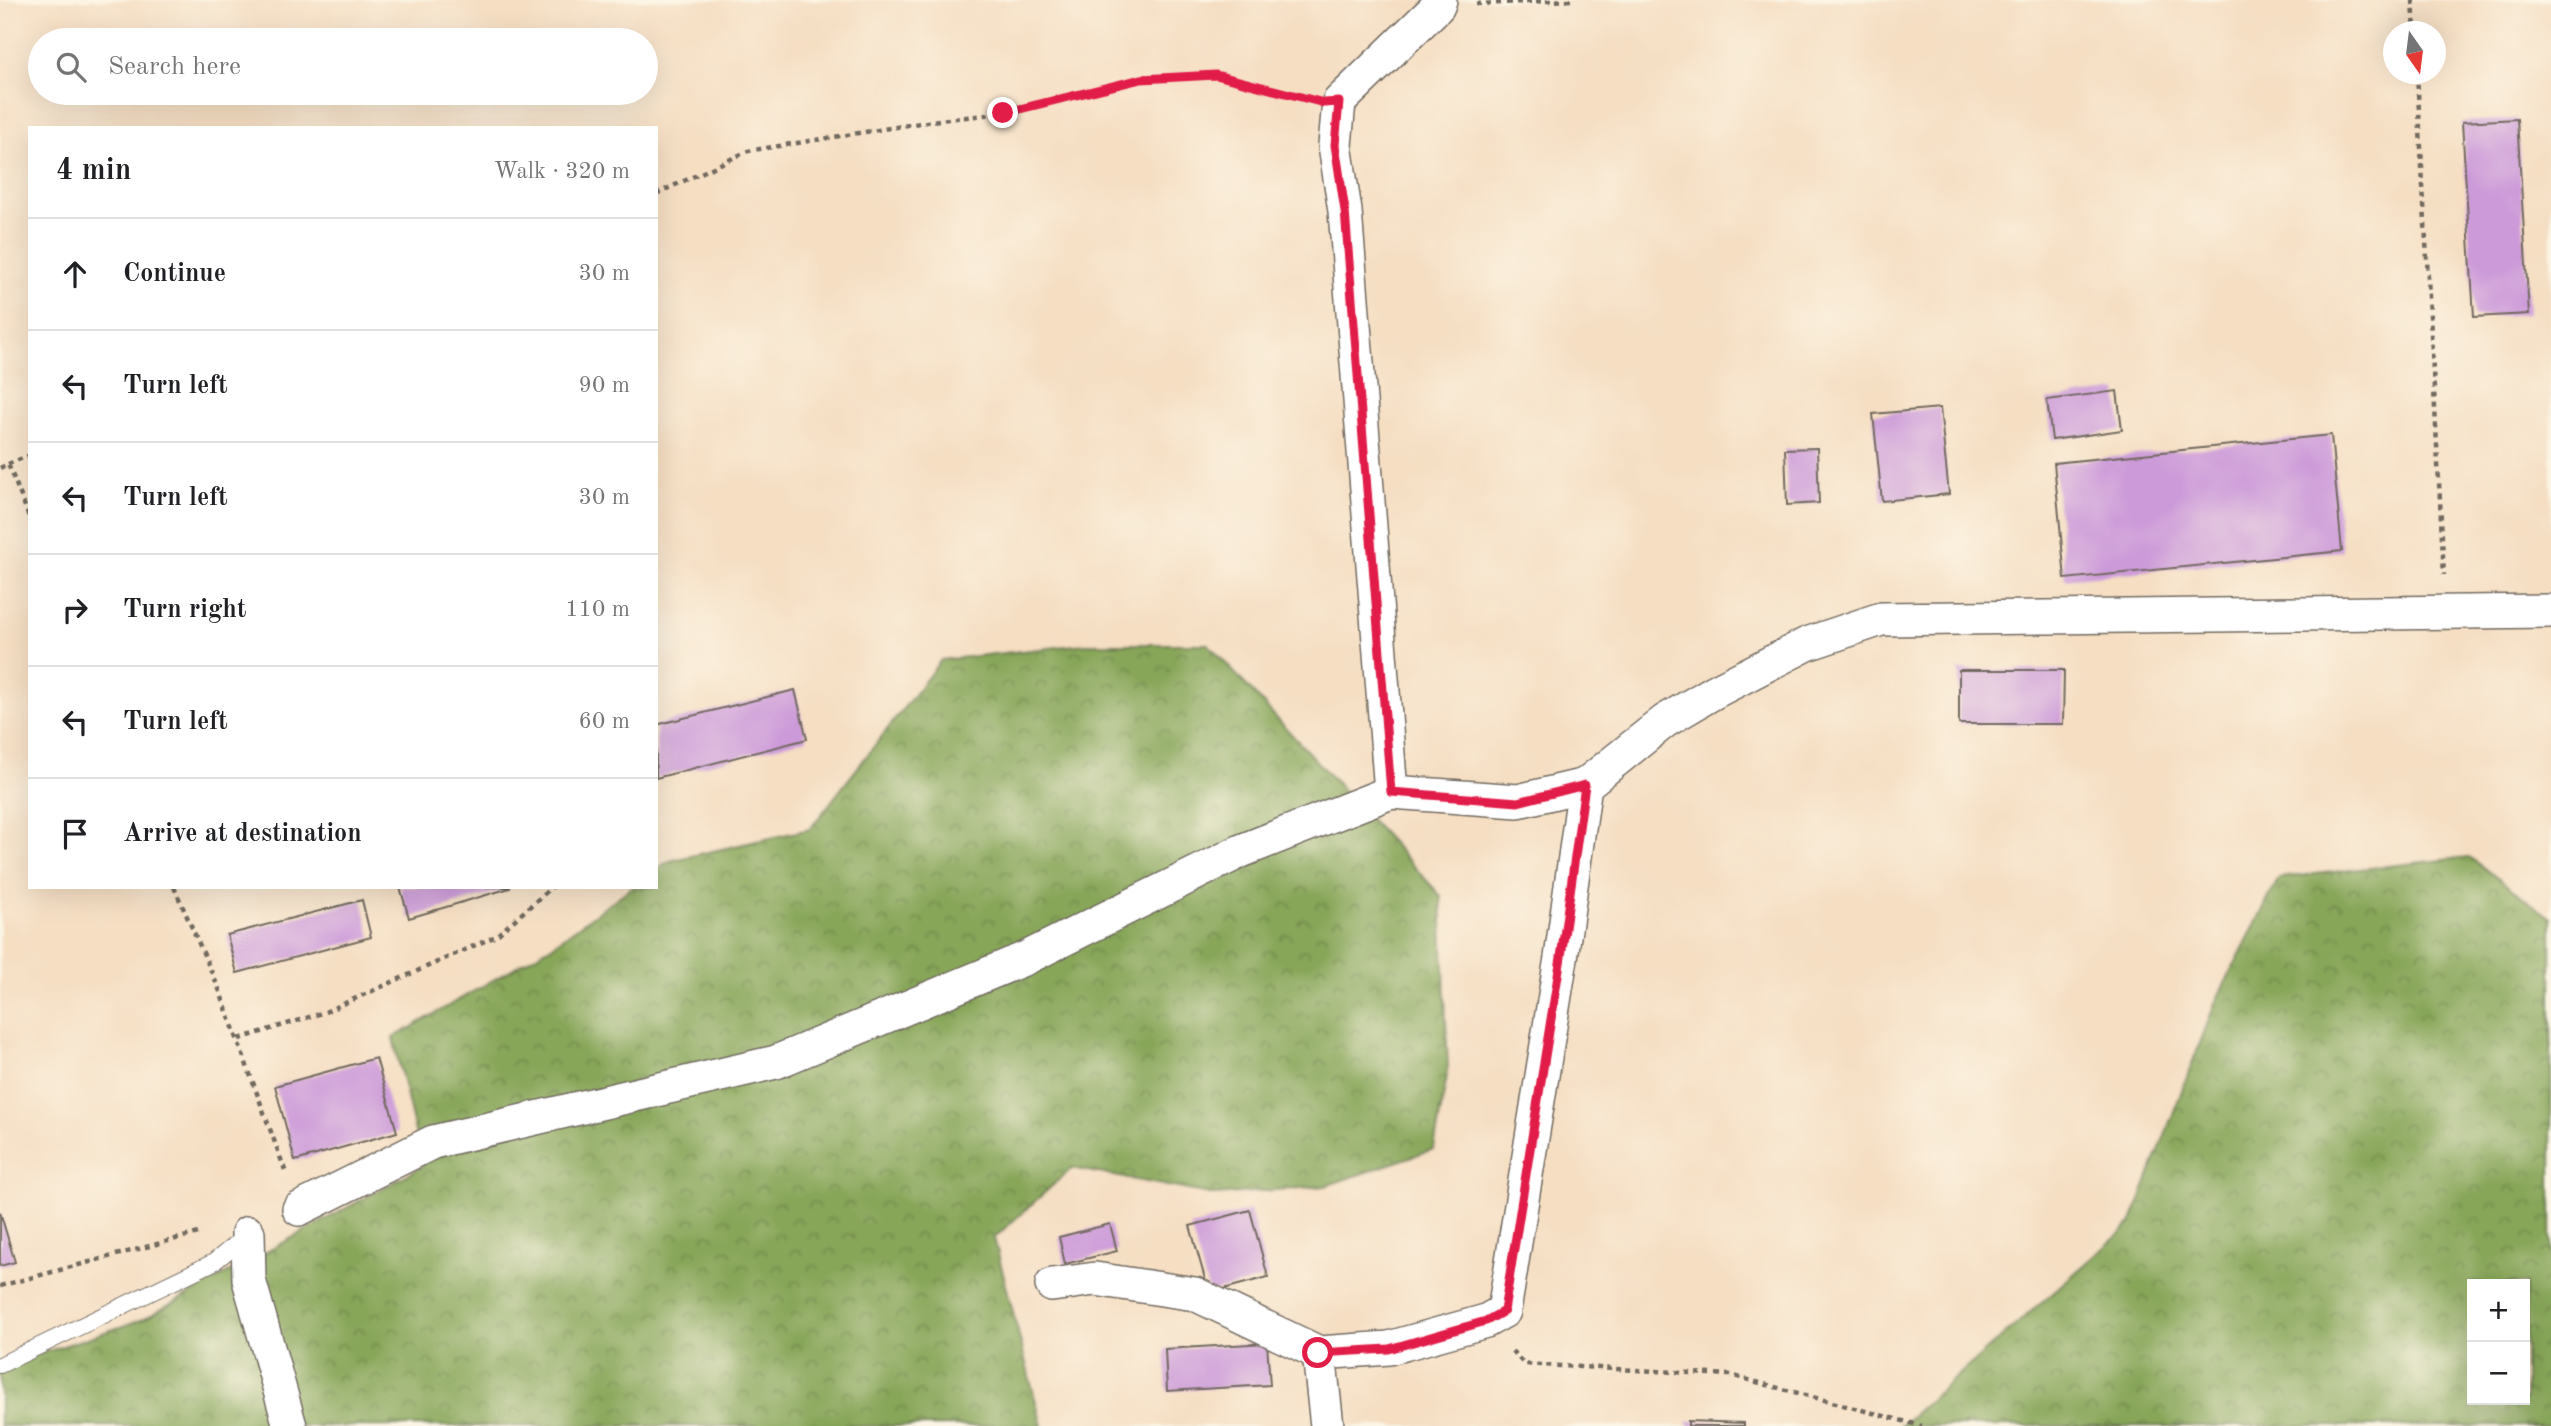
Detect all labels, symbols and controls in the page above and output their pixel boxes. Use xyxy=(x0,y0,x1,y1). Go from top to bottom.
north arrow xyxy=(2383,21,2446,84)
search box xyxy=(28,28,658,105)
icon: search xyxy=(52,48,90,86)
text: Search here xyxy=(108,54,241,80)
route end xyxy=(987,97,1018,128)
text: 4 min xyxy=(56,156,131,186)
text: Walk · 320 m xyxy=(494,160,630,183)
icon: ahead xyxy=(56,255,94,293)
text: Continue xyxy=(123,261,226,287)
text: 30 m xyxy=(579,262,630,285)
icon: left xyxy=(56,367,94,405)
text: Turn left xyxy=(123,373,228,399)
text: 90 m xyxy=(579,374,630,397)
icon: left xyxy=(56,479,94,517)
text: Turn left xyxy=(123,485,228,511)
text: 30 m xyxy=(579,486,630,509)
icon: right xyxy=(56,591,94,629)
text: Turn right xyxy=(123,597,246,623)
text: 110 m xyxy=(565,598,630,621)
icon: left xyxy=(56,703,94,741)
text: Turn left xyxy=(123,709,228,735)
text: 60 m xyxy=(579,710,630,733)
icon: arrive xyxy=(56,815,94,853)
text: Arrive at destination xyxy=(123,821,362,847)
map controls xyxy=(2467,1279,2530,1405)
button: + xyxy=(2467,1279,2530,1342)
route start xyxy=(1302,1337,1333,1368)
button: − xyxy=(2467,1342,2530,1405)

